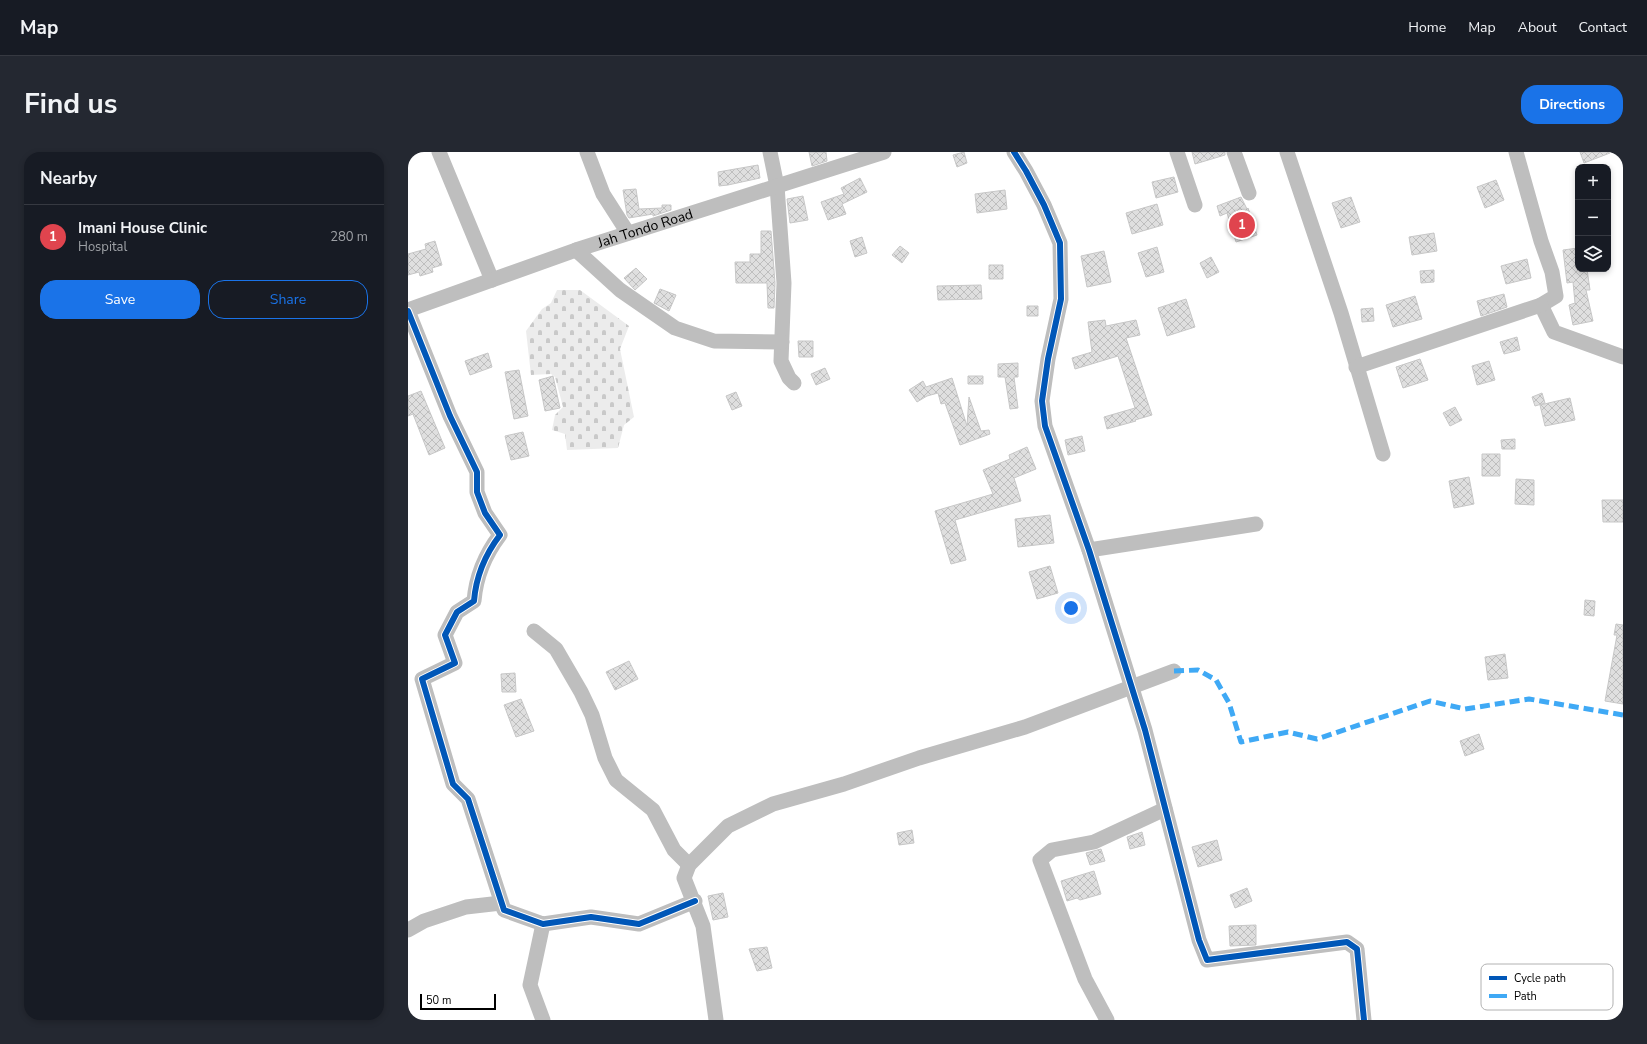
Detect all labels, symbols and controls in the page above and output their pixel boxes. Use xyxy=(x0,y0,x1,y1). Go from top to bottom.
text: Map xyxy=(20,15,58,41)
text: Home xyxy=(1408,18,1446,37)
text: Map xyxy=(1468,18,1496,37)
text: About xyxy=(1518,18,1557,37)
text: Contact xyxy=(1579,18,1627,37)
text: Find us xyxy=(24,85,118,123)
button: Directions xyxy=(1521,85,1623,124)
map controls xyxy=(1575,164,1611,272)
button: + xyxy=(1575,164,1611,200)
text: Nearby xyxy=(40,167,97,190)
button: − xyxy=(1575,200,1611,236)
street label: Jah Tondo Road xyxy=(594,204,695,253)
pin: 1 xyxy=(1229,210,1255,240)
text: Imani House Clinic xyxy=(78,218,207,238)
text: 1 xyxy=(49,228,57,246)
text: 280 m xyxy=(330,228,368,246)
button: layers xyxy=(1575,236,1611,272)
text: Hospital xyxy=(78,238,127,256)
button: Save xyxy=(40,280,200,319)
button: Share xyxy=(208,280,368,319)
your location xyxy=(1061,598,1081,618)
legend xyxy=(1481,964,1613,1010)
text: Cycle path xyxy=(1514,971,1566,986)
text: Path xyxy=(1514,989,1537,1004)
scale bar xyxy=(420,992,496,1011)
text: 50 m xyxy=(426,993,451,1008)

